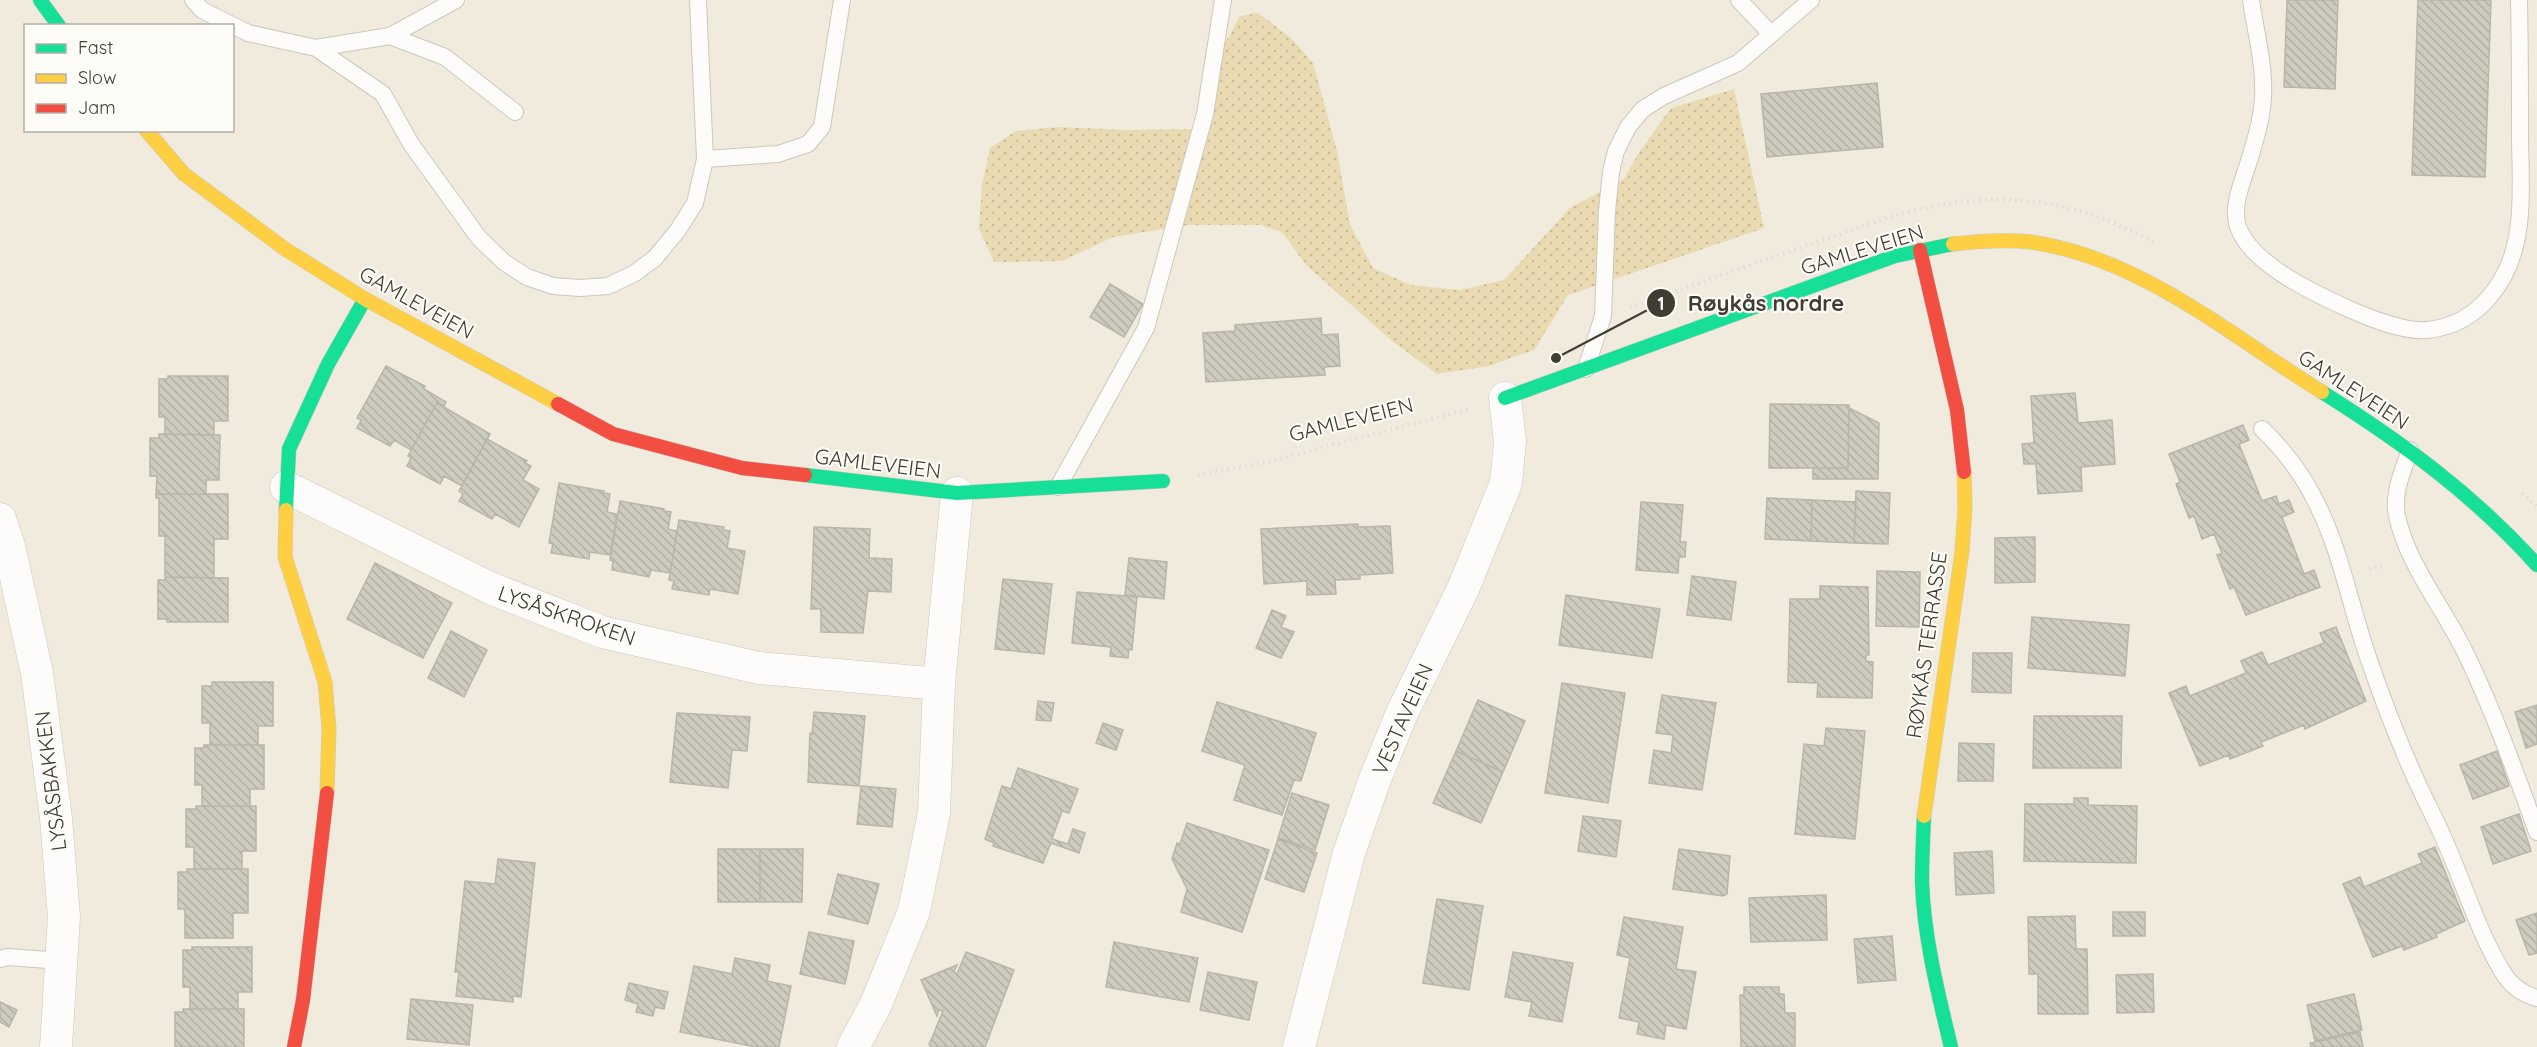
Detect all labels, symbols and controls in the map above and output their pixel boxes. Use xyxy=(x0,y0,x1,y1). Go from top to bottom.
legend xyxy=(24,24,234,132)
text: Fast xyxy=(78,36,113,59)
text: Slow xyxy=(78,66,116,89)
text: Jam xyxy=(78,96,116,119)
street label: GAMLEVEIEN xyxy=(1797,218,1927,280)
street label: GAMLEVEIEN xyxy=(355,260,479,344)
callout: Røykås nordre xyxy=(1646,283,1856,323)
text: Røykås nordre xyxy=(1688,289,1844,317)
text: 1 xyxy=(1657,292,1665,315)
street label: GAMLEVEIEN xyxy=(2294,344,2414,434)
street label: GAMLEVEIEN xyxy=(1286,391,1416,447)
street label: GAMLEVEIEN xyxy=(813,442,943,484)
street label: RØYKÅS TERRASSE xyxy=(1900,550,1952,740)
street label: LYSÅSKROKEN xyxy=(495,579,639,651)
street label: VESTAVEIEN xyxy=(1366,659,1438,779)
street label: LYSÅSBAKKEN xyxy=(28,709,72,853)

